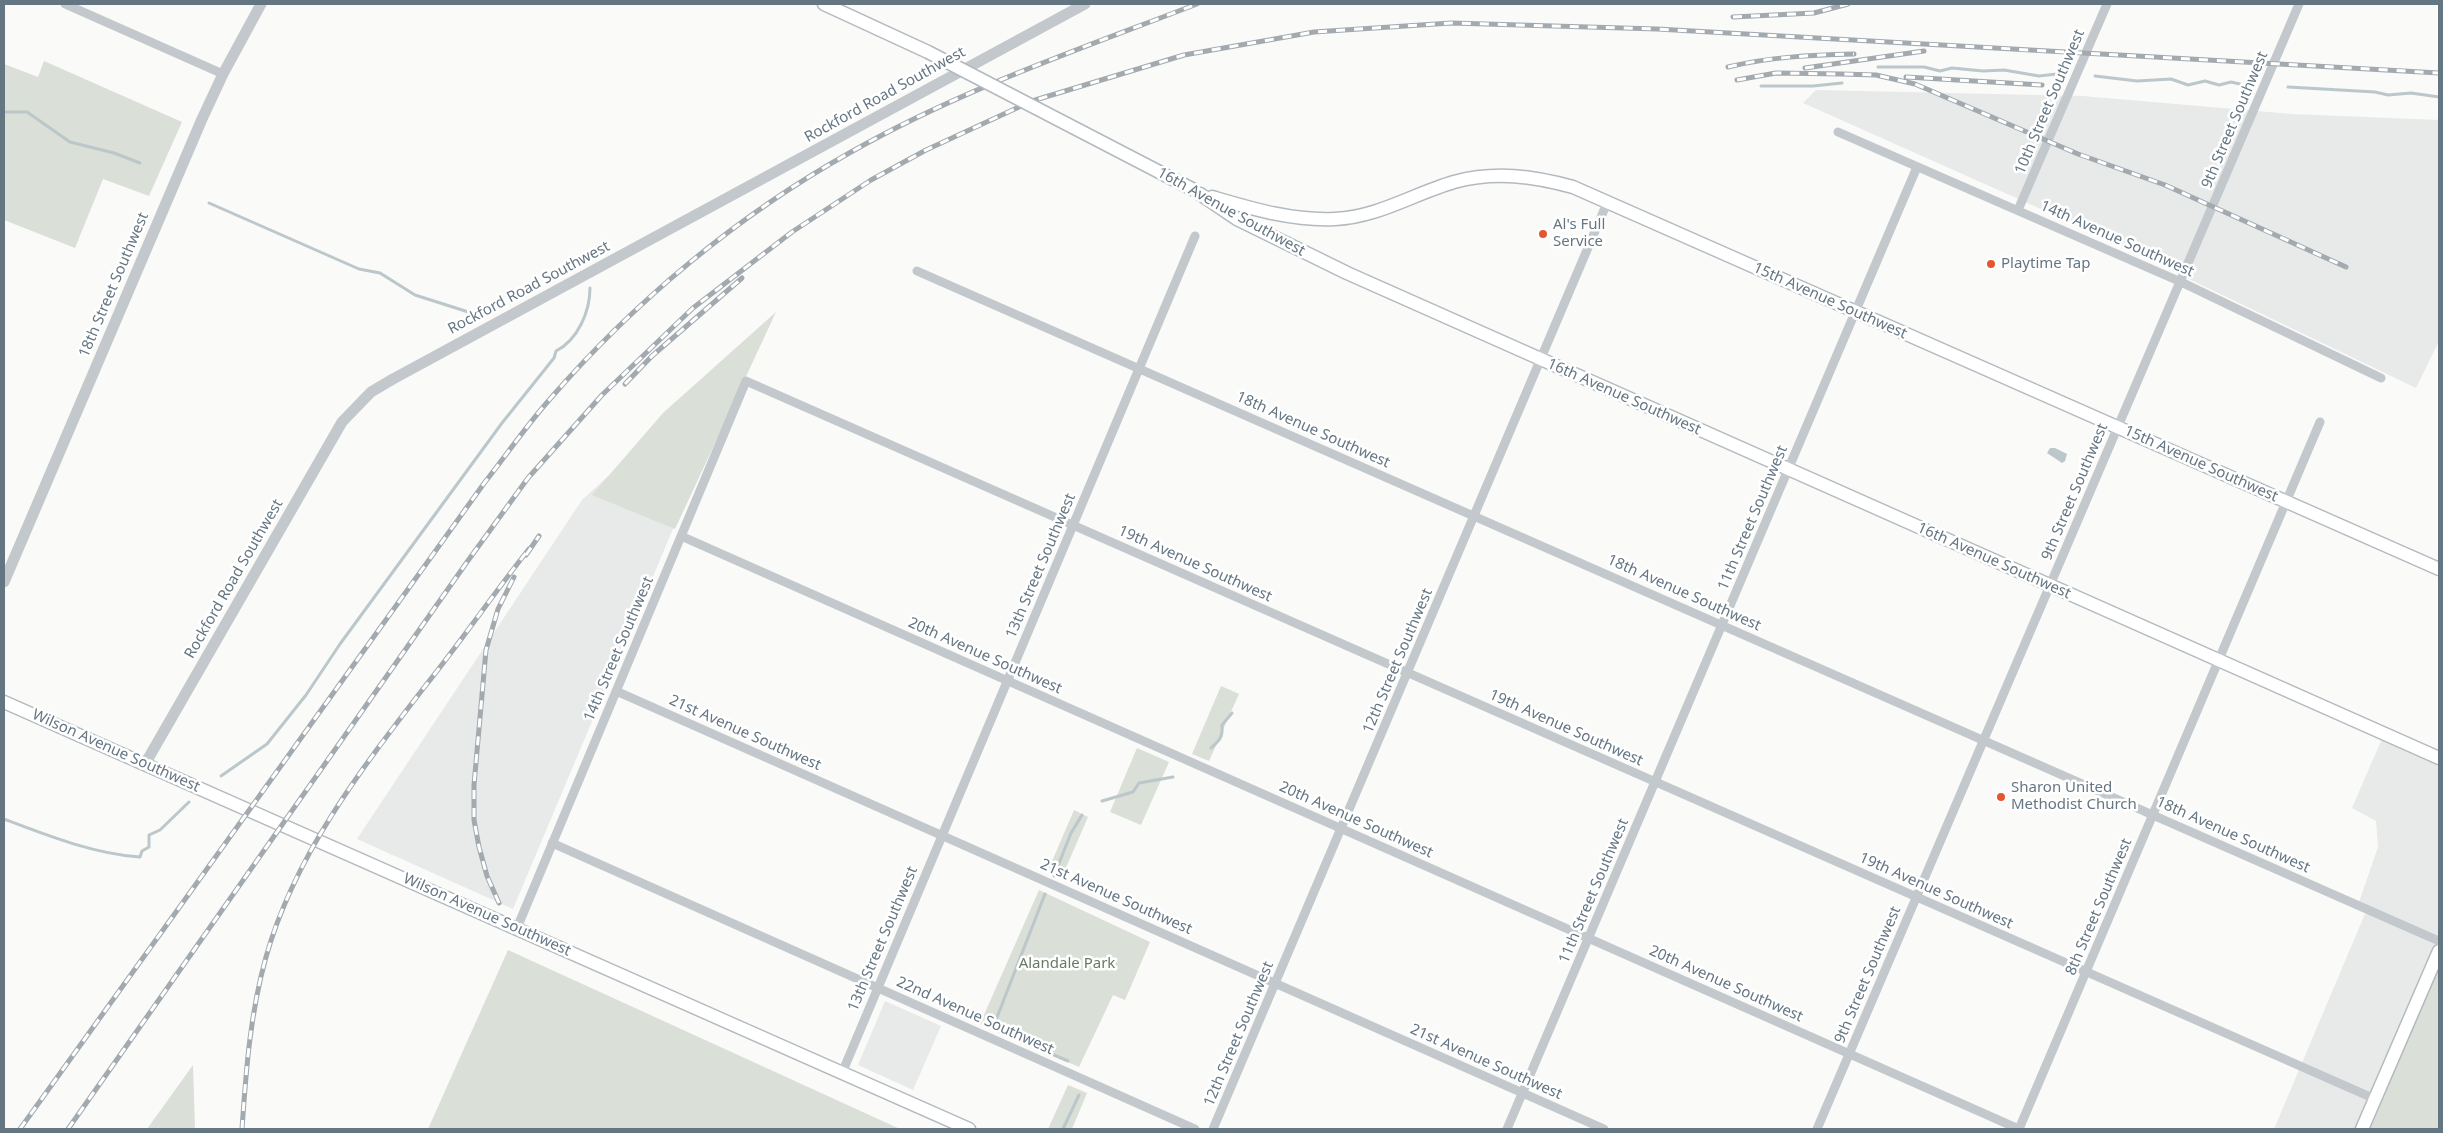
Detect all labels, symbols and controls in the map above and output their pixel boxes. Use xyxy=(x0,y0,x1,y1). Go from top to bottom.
street label: 10th Street Southwest xyxy=(2011,27,2089,177)
street label: Rockford Road Southwest xyxy=(802,43,968,147)
street label: 9th Street Southwest xyxy=(2198,49,2272,191)
street label: 16th Avenue Southwest xyxy=(1154,164,1308,260)
street label: 14th Avenue Southwest xyxy=(2037,197,2197,281)
street label: 18th Street Southwest xyxy=(75,210,153,360)
place label: Al's Full Service xyxy=(1553,216,1605,251)
marker: Al's Full Service xyxy=(1537,228,1549,240)
street label: Rockford Road Southwest xyxy=(445,238,613,338)
place label: Playtime Tap xyxy=(2001,255,2090,273)
marker: Playtime Tap xyxy=(1985,258,1997,270)
street label: 15th Avenue Southwest xyxy=(1750,259,1910,343)
street label: 16th Avenue Southwest xyxy=(1544,355,1704,439)
street label: 18th Avenue Southwest xyxy=(1233,388,1393,472)
street label: 9th Street Southwest xyxy=(2038,421,2112,563)
street label: 15th Avenue Southwest xyxy=(2121,422,2281,506)
street label: 11th Street Southwest xyxy=(1714,443,1792,593)
street label: 13th Street Southwest xyxy=(1002,491,1080,641)
street label: Rockford Road Southwest xyxy=(181,496,287,662)
street label: 16th Avenue Southwest xyxy=(1914,519,2074,603)
street label: 19th Avenue Southwest xyxy=(1115,522,1275,606)
street label: 18th Avenue Southwest xyxy=(1604,551,1764,635)
street label: 14th Street Southwest xyxy=(580,574,658,724)
street label: 12th Street Southwest xyxy=(1359,586,1437,736)
street label: 20th Avenue Southwest xyxy=(905,614,1065,698)
street label: 19th Avenue Southwest xyxy=(1486,686,1646,770)
street label: 21st Avenue Southwest xyxy=(666,691,824,775)
street label: Wilson Avenue Southwest xyxy=(29,706,203,796)
street label: 20th Avenue Southwest xyxy=(1276,778,1436,862)
place label: Sharon United Methodist Church xyxy=(2011,779,2137,814)
marker: Sharon United Methodist Church xyxy=(1995,791,2007,803)
street label: 18th Avenue Southwest xyxy=(2153,793,2313,877)
street label: 11th Street Southwest xyxy=(1555,816,1633,966)
street label: 8th Street Southwest xyxy=(2062,836,2136,978)
street label: 19th Avenue Southwest xyxy=(1856,849,2016,933)
street label: 21st Avenue Southwest xyxy=(1037,855,1195,939)
street label: 13th Street Southwest xyxy=(844,864,922,1014)
street label: Wilson Avenue Southwest xyxy=(400,870,574,960)
street label: 9th Street Southwest xyxy=(1831,904,1905,1046)
street label: 20th Avenue Southwest xyxy=(1646,942,1806,1026)
park label: Alandale Park xyxy=(1019,955,1115,973)
street label: 12th Street Southwest xyxy=(1200,959,1278,1109)
street label: 22nd Avenue Southwest xyxy=(894,973,1056,1059)
street label: 21st Avenue Southwest xyxy=(1407,1020,1565,1104)

